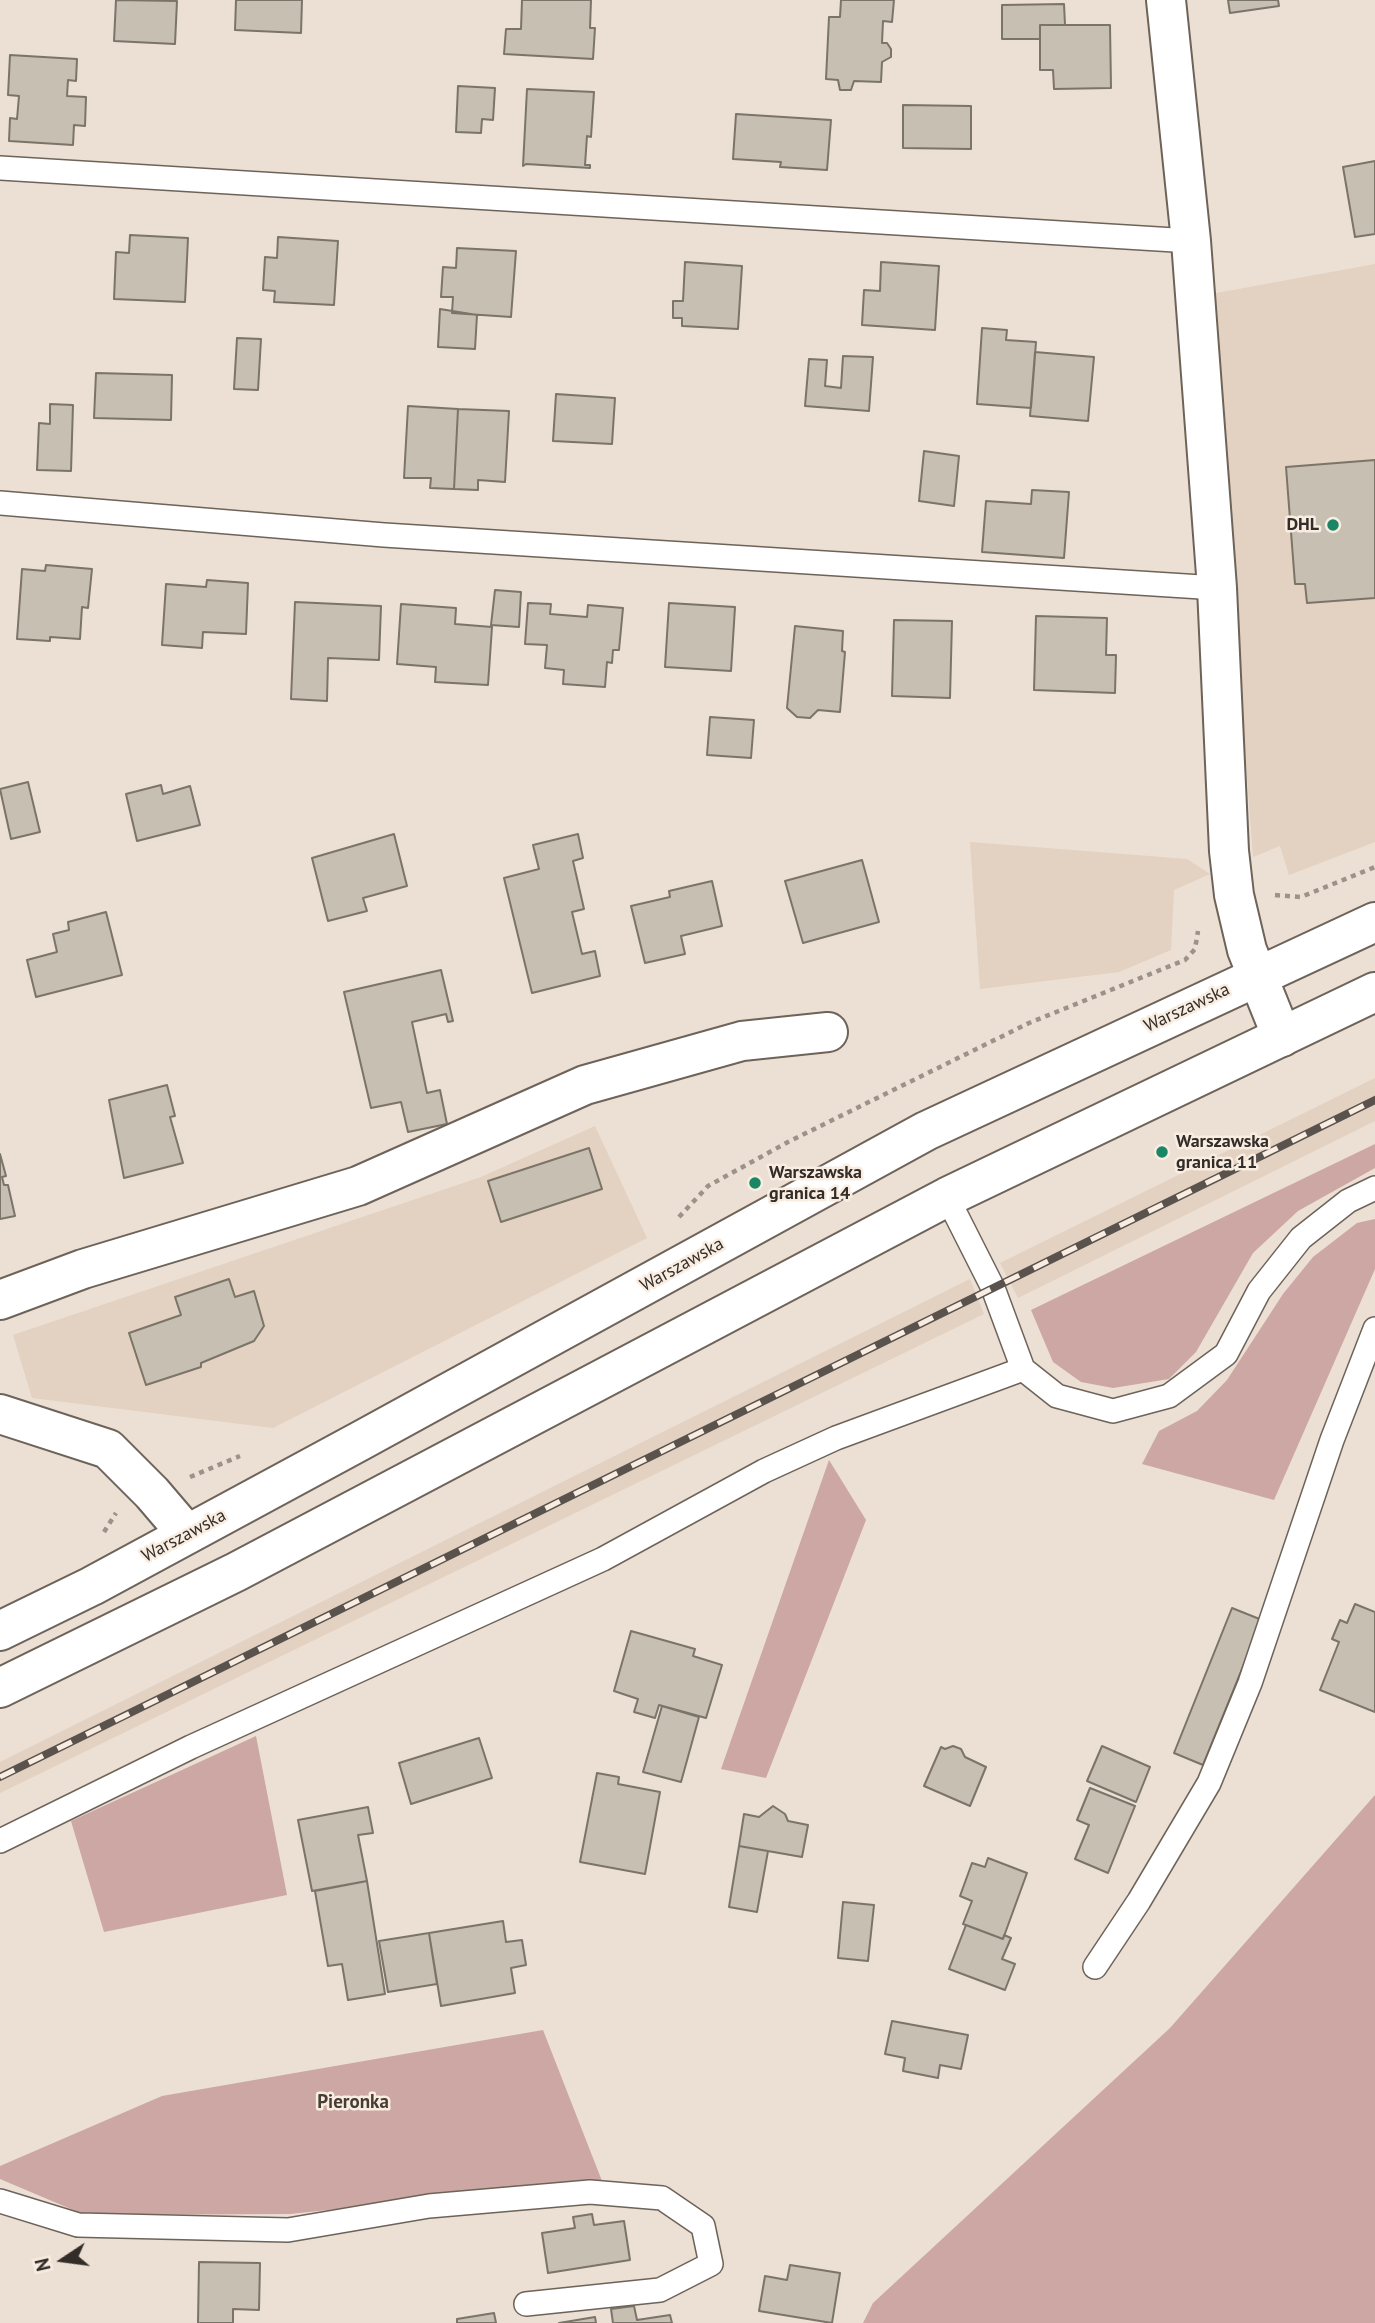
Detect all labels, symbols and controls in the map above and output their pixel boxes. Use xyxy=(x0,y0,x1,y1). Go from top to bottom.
place label: DHL xyxy=(1286,514,1319,536)
marker: DHL xyxy=(1325,517,1341,533)
street label: Warszawska xyxy=(1141,979,1233,1037)
place label: Warszawska granica 11 xyxy=(1176,1131,1269,1174)
marker: Warszawska granica 11 xyxy=(1154,1144,1170,1160)
place label: Warszawska granica 14 xyxy=(769,1162,862,1204)
marker: Warszawska granica 14 xyxy=(747,1175,763,1191)
street label: Warszawska xyxy=(636,1233,728,1297)
street label: Warszawska xyxy=(138,1505,230,1567)
district label: Pieronka xyxy=(317,2092,389,2114)
north arrow xyxy=(28,2225,98,2295)
text: N xyxy=(29,2256,56,2274)

